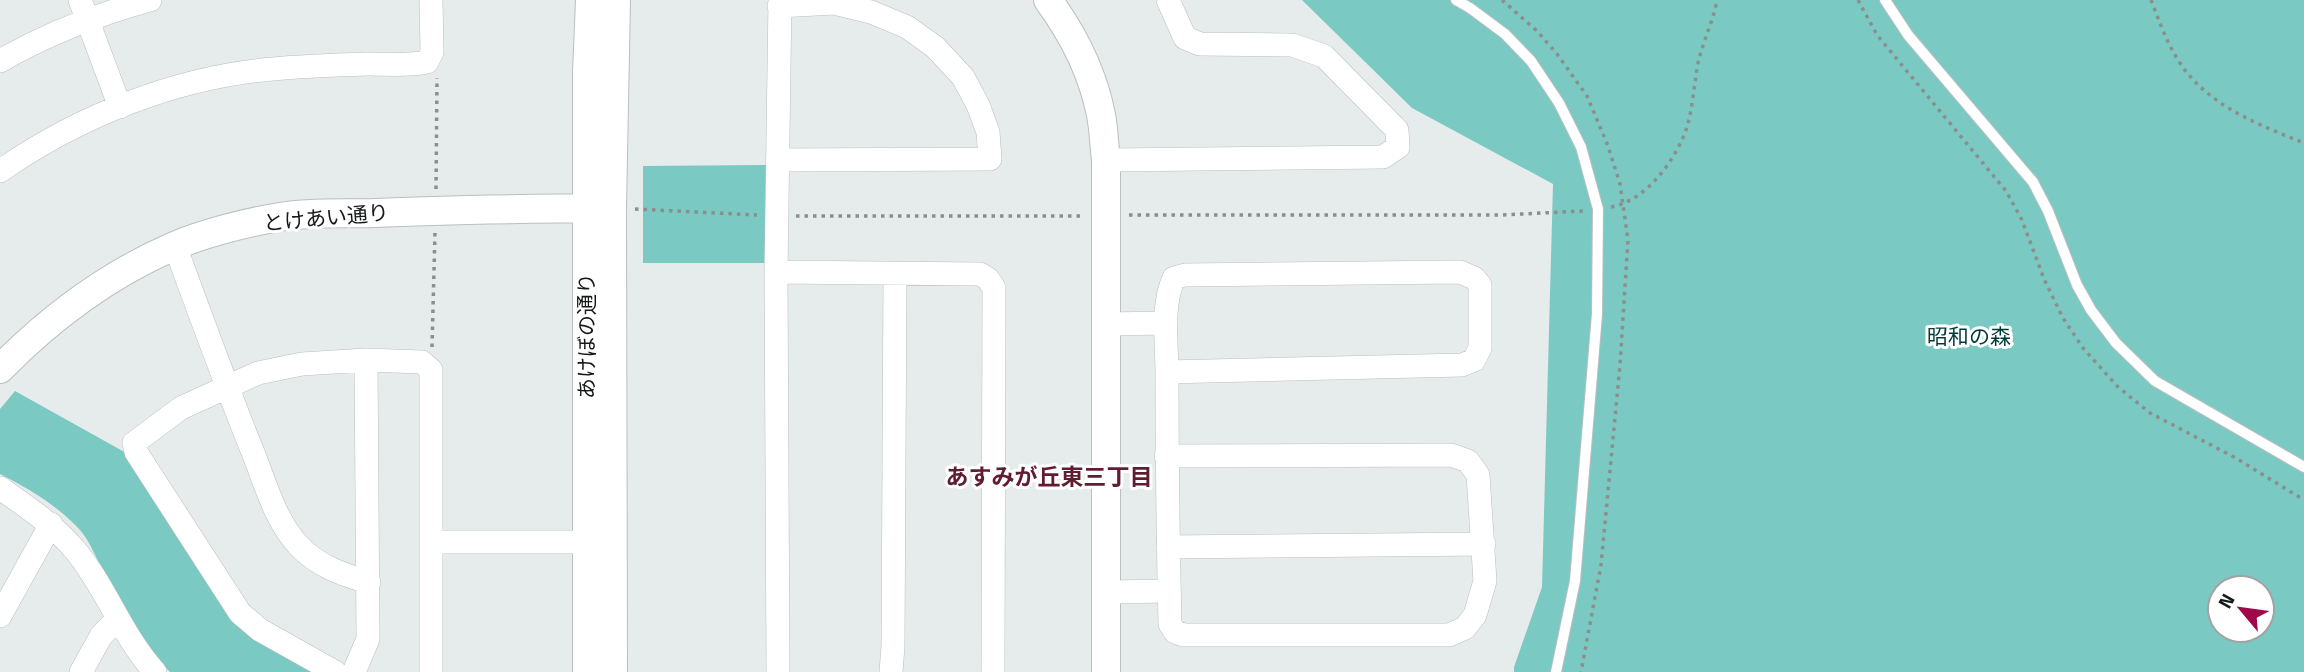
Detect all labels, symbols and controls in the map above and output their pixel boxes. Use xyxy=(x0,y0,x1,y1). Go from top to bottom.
street label: とけあい通り xyxy=(262,196,390,238)
street label: あけぼの通り xyxy=(570,273,602,399)
park label: 昭和の森 xyxy=(1927,320,2011,352)
district label: あすみが丘東三丁目 xyxy=(946,459,1153,494)
north arrow xyxy=(2206,574,2276,644)
text: N xyxy=(2210,588,2242,613)

